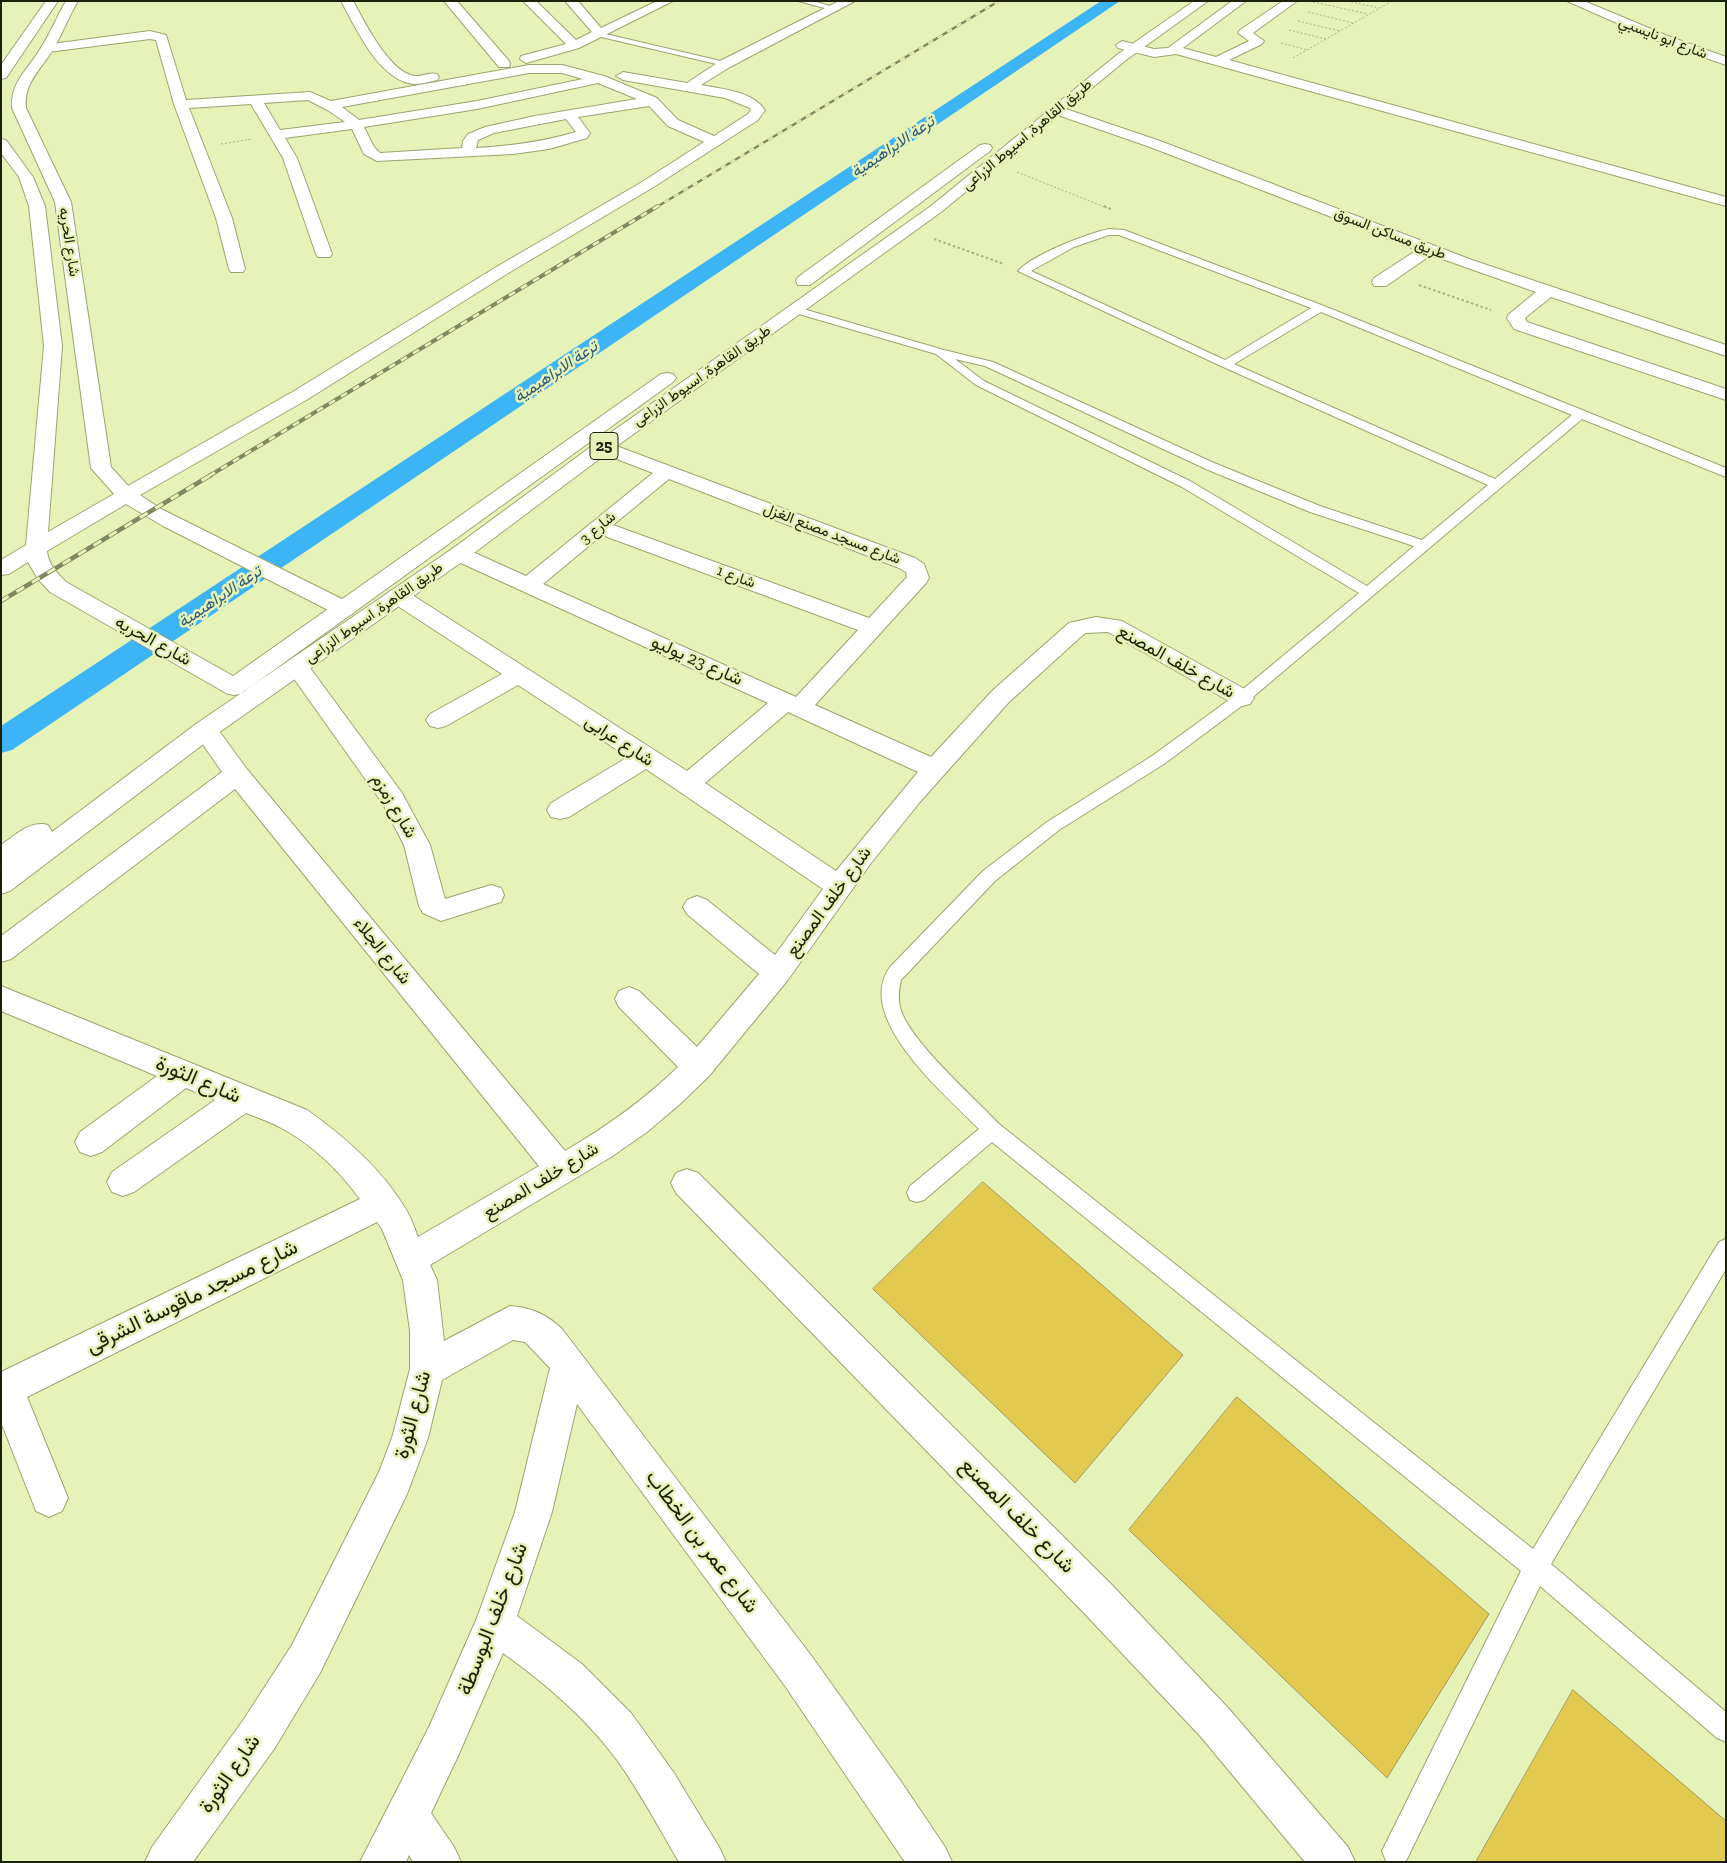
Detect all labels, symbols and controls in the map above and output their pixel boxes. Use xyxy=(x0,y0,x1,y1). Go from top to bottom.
street label: شارع ابو نايسبي xyxy=(1616,13,1710,63)
street label: طريق القاهرة, اسيوط الزراعى xyxy=(958,75,1096,195)
water label: ترعة الابراهيمية xyxy=(848,112,938,182)
street label: طريق مساكن السوق xyxy=(1332,204,1448,264)
street label: شارع الحريه xyxy=(55,206,83,278)
street label: طريق القاهرة, اسيوط الزراعى xyxy=(630,322,774,430)
water label: ترعة الابراهيمية xyxy=(511,337,601,407)
road number: 25 xyxy=(590,432,618,460)
street label: شارع مسجد مصنع الغزل xyxy=(761,500,903,568)
street label: شارع 3 xyxy=(577,508,619,548)
street label: طريق القاهرة, اسيوط الزراعى xyxy=(302,559,446,667)
water label: ترعة الابراهيمية xyxy=(175,562,265,632)
street label: شارع 1 xyxy=(714,562,758,592)
street label: شارع الحريه xyxy=(111,611,195,671)
street label: شارع خلف المصنع xyxy=(1114,621,1238,703)
street label: شارع 23 يوليو xyxy=(648,631,746,691)
street label: شارع عرابى xyxy=(580,711,658,771)
street label: شارع زمزم xyxy=(366,770,422,842)
street label: شارع خلف المصنع xyxy=(782,843,876,961)
street label: شارع الجلاء xyxy=(348,913,416,989)
street label: شارع الثورة xyxy=(152,1051,244,1109)
street label: شارع خلف المصنع xyxy=(479,1138,603,1224)
street label: شارع مسجد ماقوسة الشرقى xyxy=(82,1235,302,1359)
street label: شارع الثورة xyxy=(389,1368,437,1462)
street label: شارع خلف المصنع xyxy=(954,1453,1080,1579)
street label: شارع عمر بن الخطاب xyxy=(640,1466,764,1618)
street label: شارع خلف البوسطة xyxy=(452,1539,534,1699)
street label: شارع الثورة xyxy=(194,1730,266,1818)

